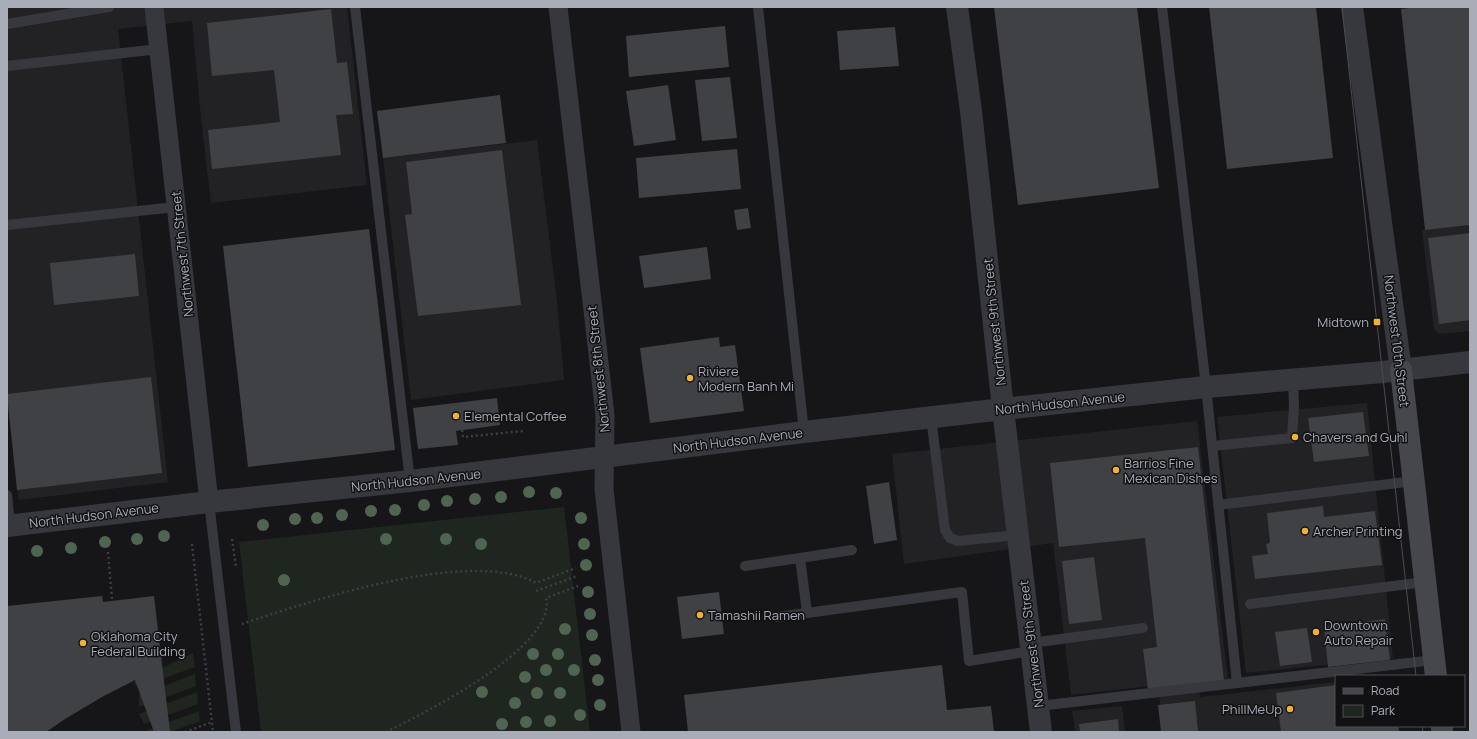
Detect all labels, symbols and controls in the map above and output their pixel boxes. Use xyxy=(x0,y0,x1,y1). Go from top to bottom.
street label: Northwest 7th Street xyxy=(166,190,198,318)
street label: Northwest 9th Street xyxy=(978,257,1010,387)
street label: Northwest 10th Street xyxy=(1380,274,1414,408)
street label: Northwest 8th Street xyxy=(582,305,614,433)
place label: Midtown xyxy=(1317,313,1369,331)
marker: Midtown xyxy=(1372,317,1382,327)
place label: Riviere Modern Banh Mi xyxy=(698,362,794,395)
marker: Riviere Modern Banh Mi xyxy=(685,373,695,383)
street label: North Hudson Avenue xyxy=(994,387,1126,419)
place label: Elemental Coffee xyxy=(464,407,567,425)
marker: Elemental Coffee xyxy=(451,411,461,421)
street label: North Hudson Avenue xyxy=(672,423,804,457)
place label: Chavers and Guhl xyxy=(1303,428,1408,446)
marker: Chavers and Guhl xyxy=(1290,432,1300,442)
place label: Barrios Fine Mexican Dishes xyxy=(1124,454,1218,487)
street label: North Hudson Avenue xyxy=(350,464,482,496)
marker: Barrios Fine Mexican Dishes xyxy=(1111,465,1121,475)
street label: North Hudson Avenue xyxy=(28,498,160,532)
place label: Archer Printing xyxy=(1313,522,1403,540)
marker: Archer Printing xyxy=(1300,526,1310,536)
street label: Northwest 9th Street xyxy=(1014,579,1048,709)
place label: Tamashii Ramen xyxy=(708,606,805,624)
marker: Tamashii Ramen xyxy=(695,610,705,620)
place label: Downtown Auto Repair xyxy=(1324,616,1394,649)
place label: Oklahoma City Federal Building xyxy=(91,627,185,660)
marker: Downtown Auto Repair xyxy=(1311,627,1321,637)
marker: Oklahoma City Federal Building xyxy=(78,638,88,648)
legend xyxy=(1335,675,1465,727)
text: Road xyxy=(1371,682,1399,699)
place label: PhillMeUp xyxy=(1222,700,1282,718)
text: Park xyxy=(1371,702,1396,719)
marker: PhillMeUp xyxy=(1285,704,1295,714)

